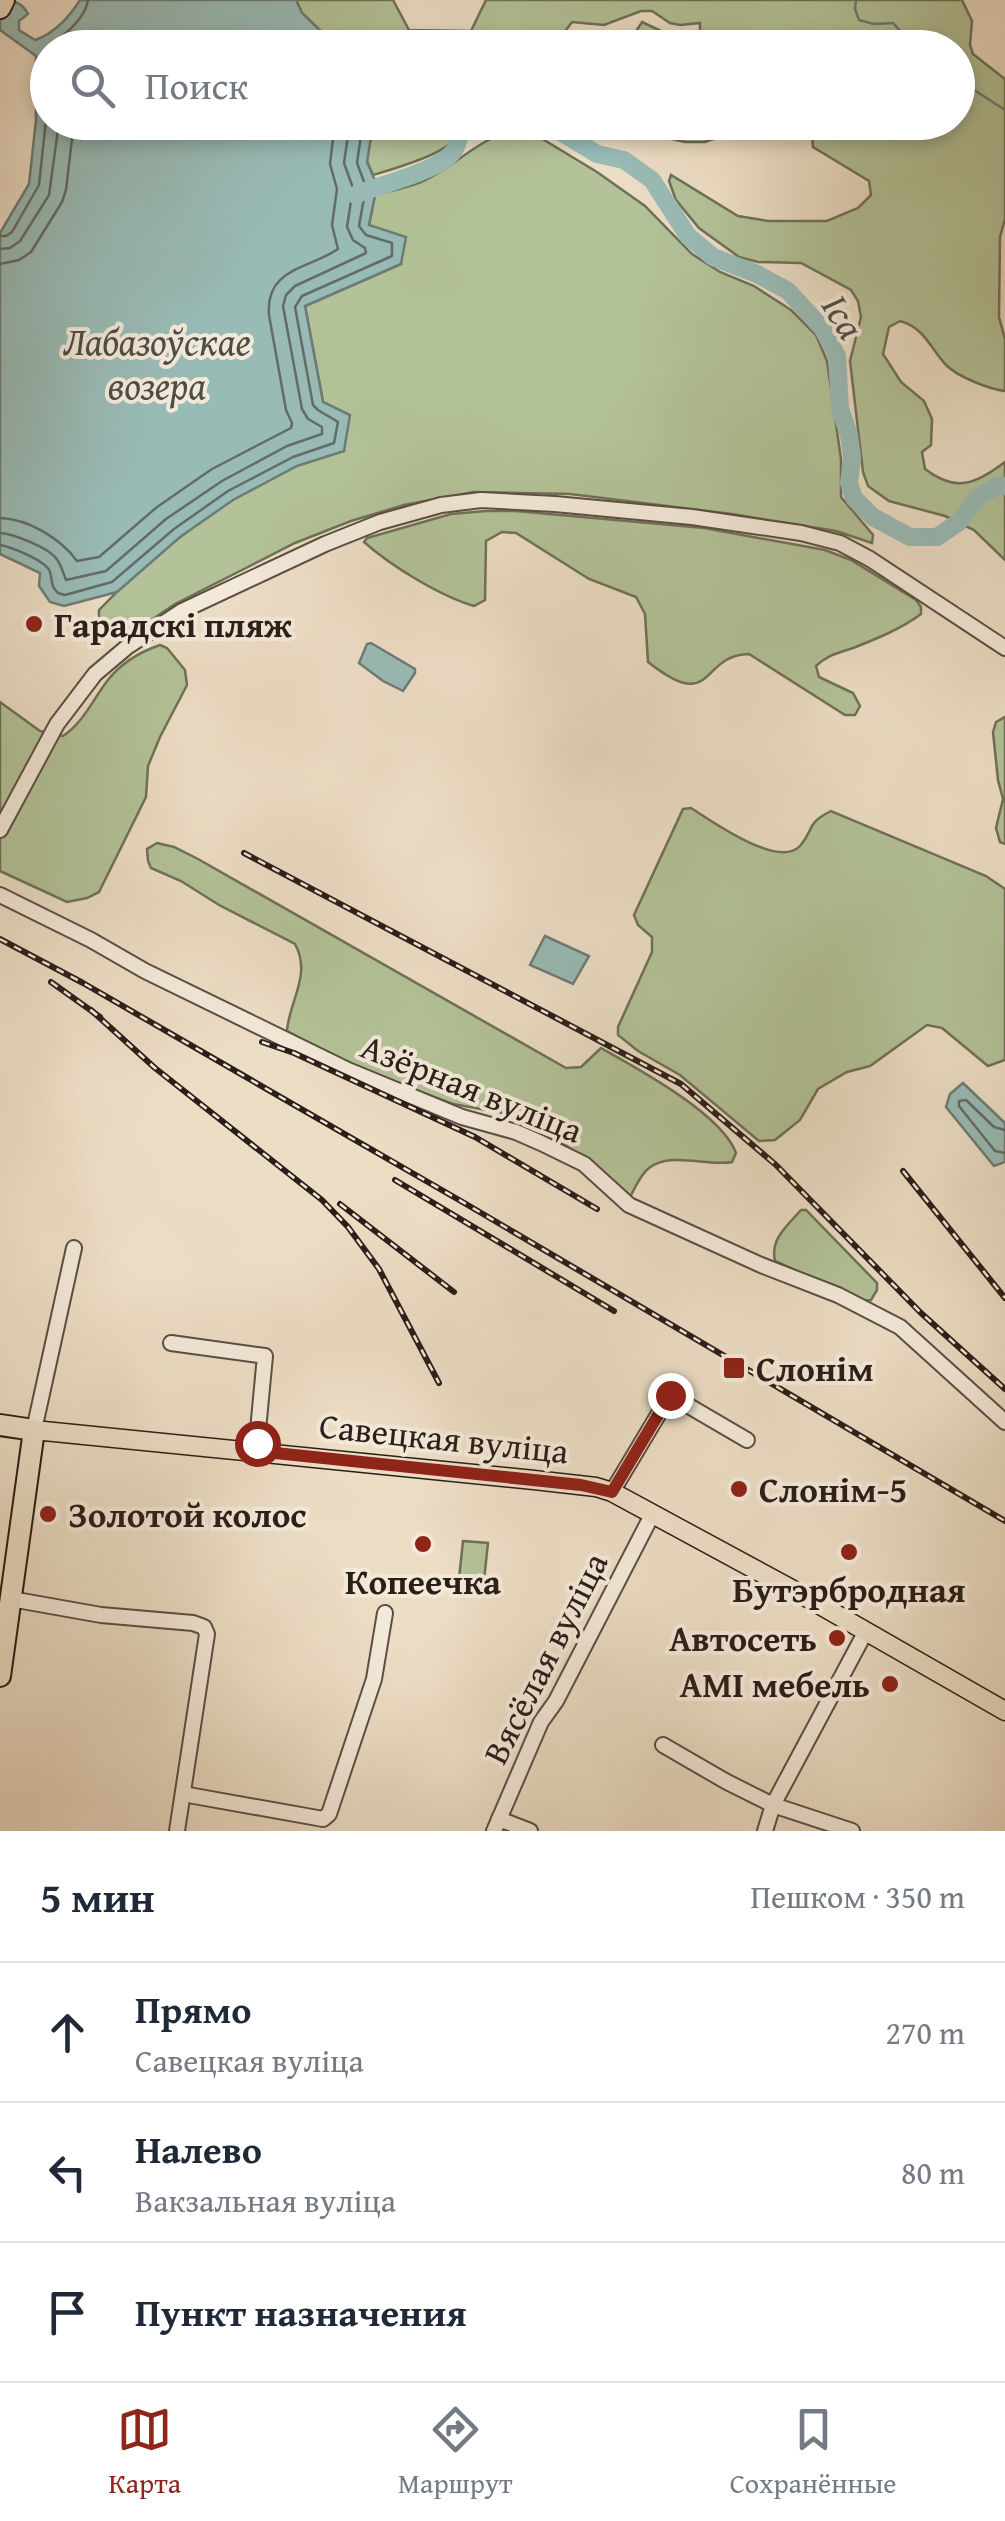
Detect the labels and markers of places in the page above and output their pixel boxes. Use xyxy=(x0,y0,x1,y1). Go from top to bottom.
place label: Гарадскі пляж xyxy=(54,599,292,650)
marker: Гарадскі пляж xyxy=(23,613,45,635)
place label: Слонім xyxy=(756,1343,874,1394)
marker: Слонім xyxy=(721,1355,747,1381)
place label: Слонім-5 xyxy=(759,1464,907,1515)
marker: Слонім-5 xyxy=(728,1478,750,1500)
place label: Золотой колос xyxy=(68,1489,306,1540)
marker: Золотой колос xyxy=(37,1503,59,1525)
marker: Копеечка xyxy=(412,1533,434,1555)
marker: Бутэрбродная xyxy=(838,1541,860,1563)
place label: Копеечка xyxy=(345,1556,501,1607)
place label: Бутэрбродная xyxy=(732,1564,966,1615)
place label: Автосеть xyxy=(669,1613,817,1664)
marker: Автосеть xyxy=(826,1627,848,1649)
place label: AMI мебель xyxy=(680,1659,870,1710)
marker: AMI мебель xyxy=(879,1673,901,1695)

